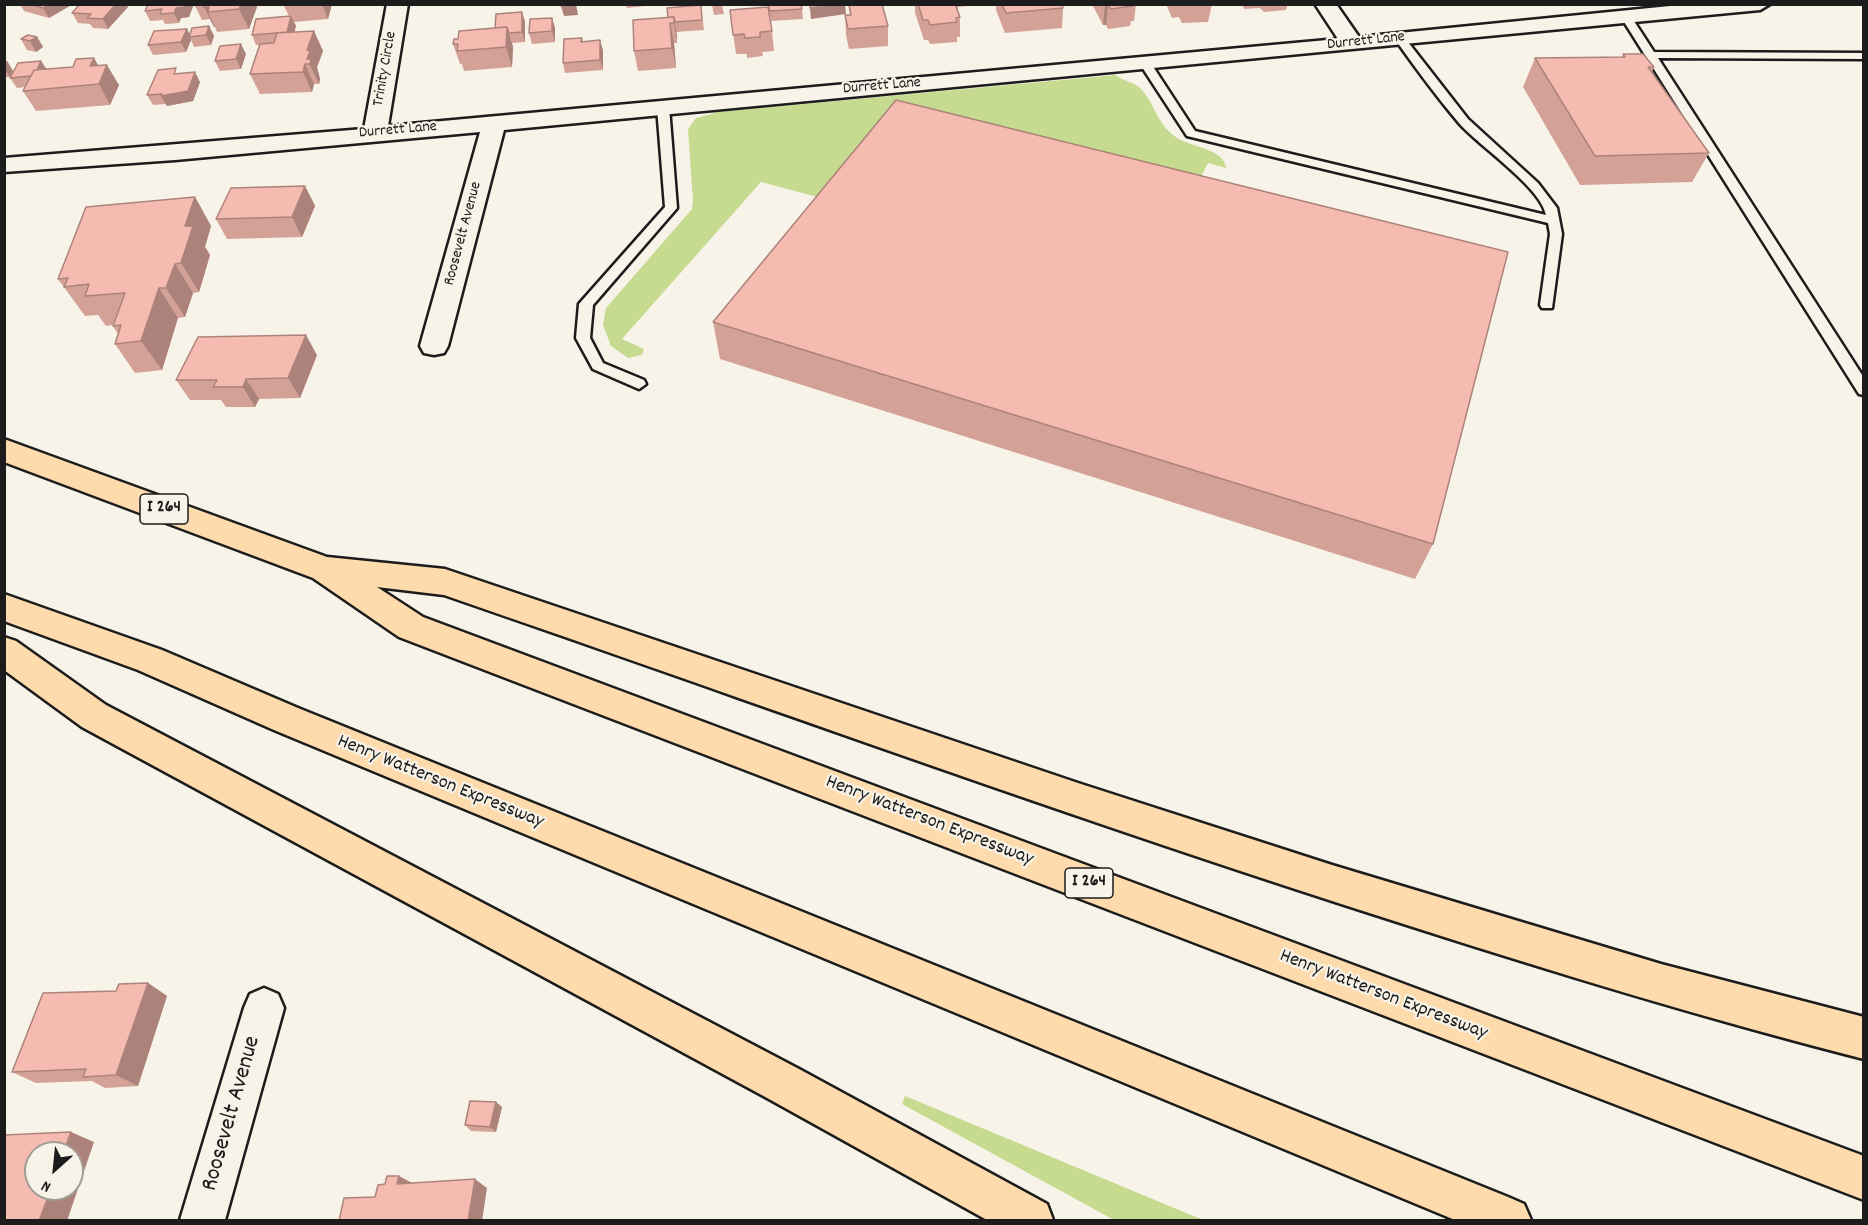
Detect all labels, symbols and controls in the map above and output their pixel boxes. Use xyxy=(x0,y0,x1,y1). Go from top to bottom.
street label: Durrett Lane xyxy=(1326,28,1406,56)
street label: Trinity Circle xyxy=(370,30,402,108)
street label: Durrett Lane xyxy=(842,74,922,100)
street label: Durrett Lane xyxy=(358,118,438,144)
street label: Roosevelt Avenue xyxy=(441,180,487,288)
road number: I 264 xyxy=(140,494,188,524)
street label: Henry Watterson Expressway xyxy=(333,731,547,835)
street label: Henry Watterson Expressway xyxy=(822,771,1036,873)
road number: I 264 xyxy=(1065,868,1113,898)
street label: Henry Watterson Expressway xyxy=(1276,945,1490,1047)
street label: Roosevelt Avenue xyxy=(197,1033,269,1195)
north arrow xyxy=(24,1141,84,1201)
text: N xyxy=(38,1174,55,1198)

